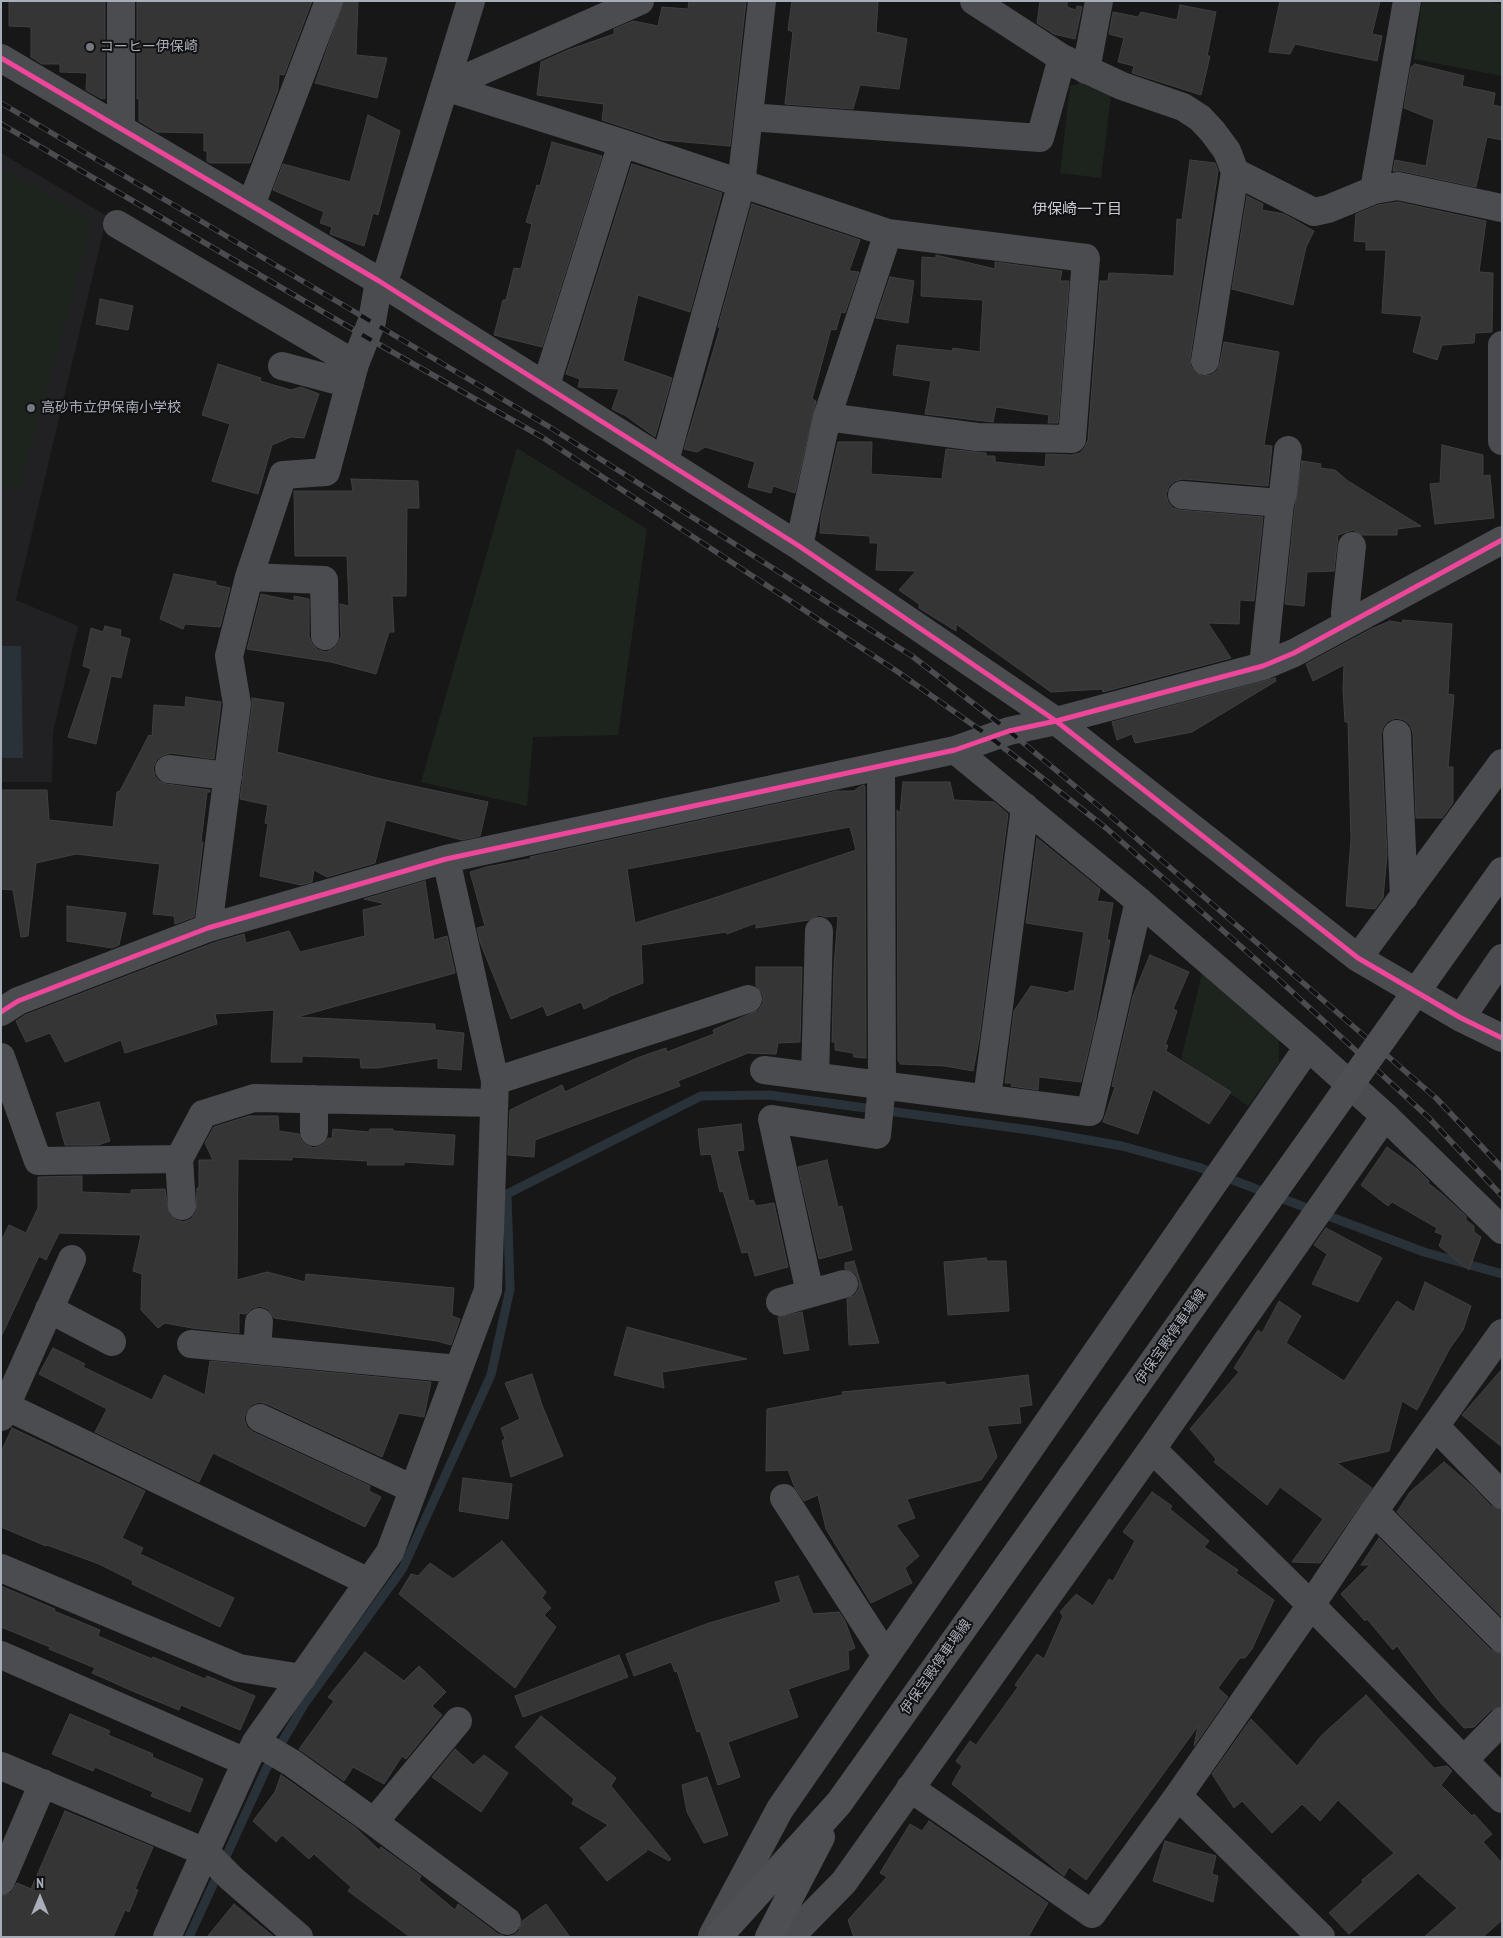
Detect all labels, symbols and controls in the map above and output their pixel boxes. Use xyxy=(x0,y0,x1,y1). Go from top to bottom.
place label: コーヒー伊保崎 xyxy=(100,39,198,55)
marker: コーヒー伊保崎 xyxy=(84,41,96,53)
district label: 伊保崎一丁目 xyxy=(1032,201,1122,219)
place label: 高砂市立伊保南小学校 xyxy=(41,400,181,416)
marker: 高砂市立伊保南小学校 xyxy=(25,402,37,414)
street label: 伊保宝殿停車場線 xyxy=(1132,1286,1210,1388)
street label: 伊保宝殿停車場線 xyxy=(897,1616,975,1718)
north arrow xyxy=(15,1873,65,1923)
text: N xyxy=(36,1874,44,1892)

